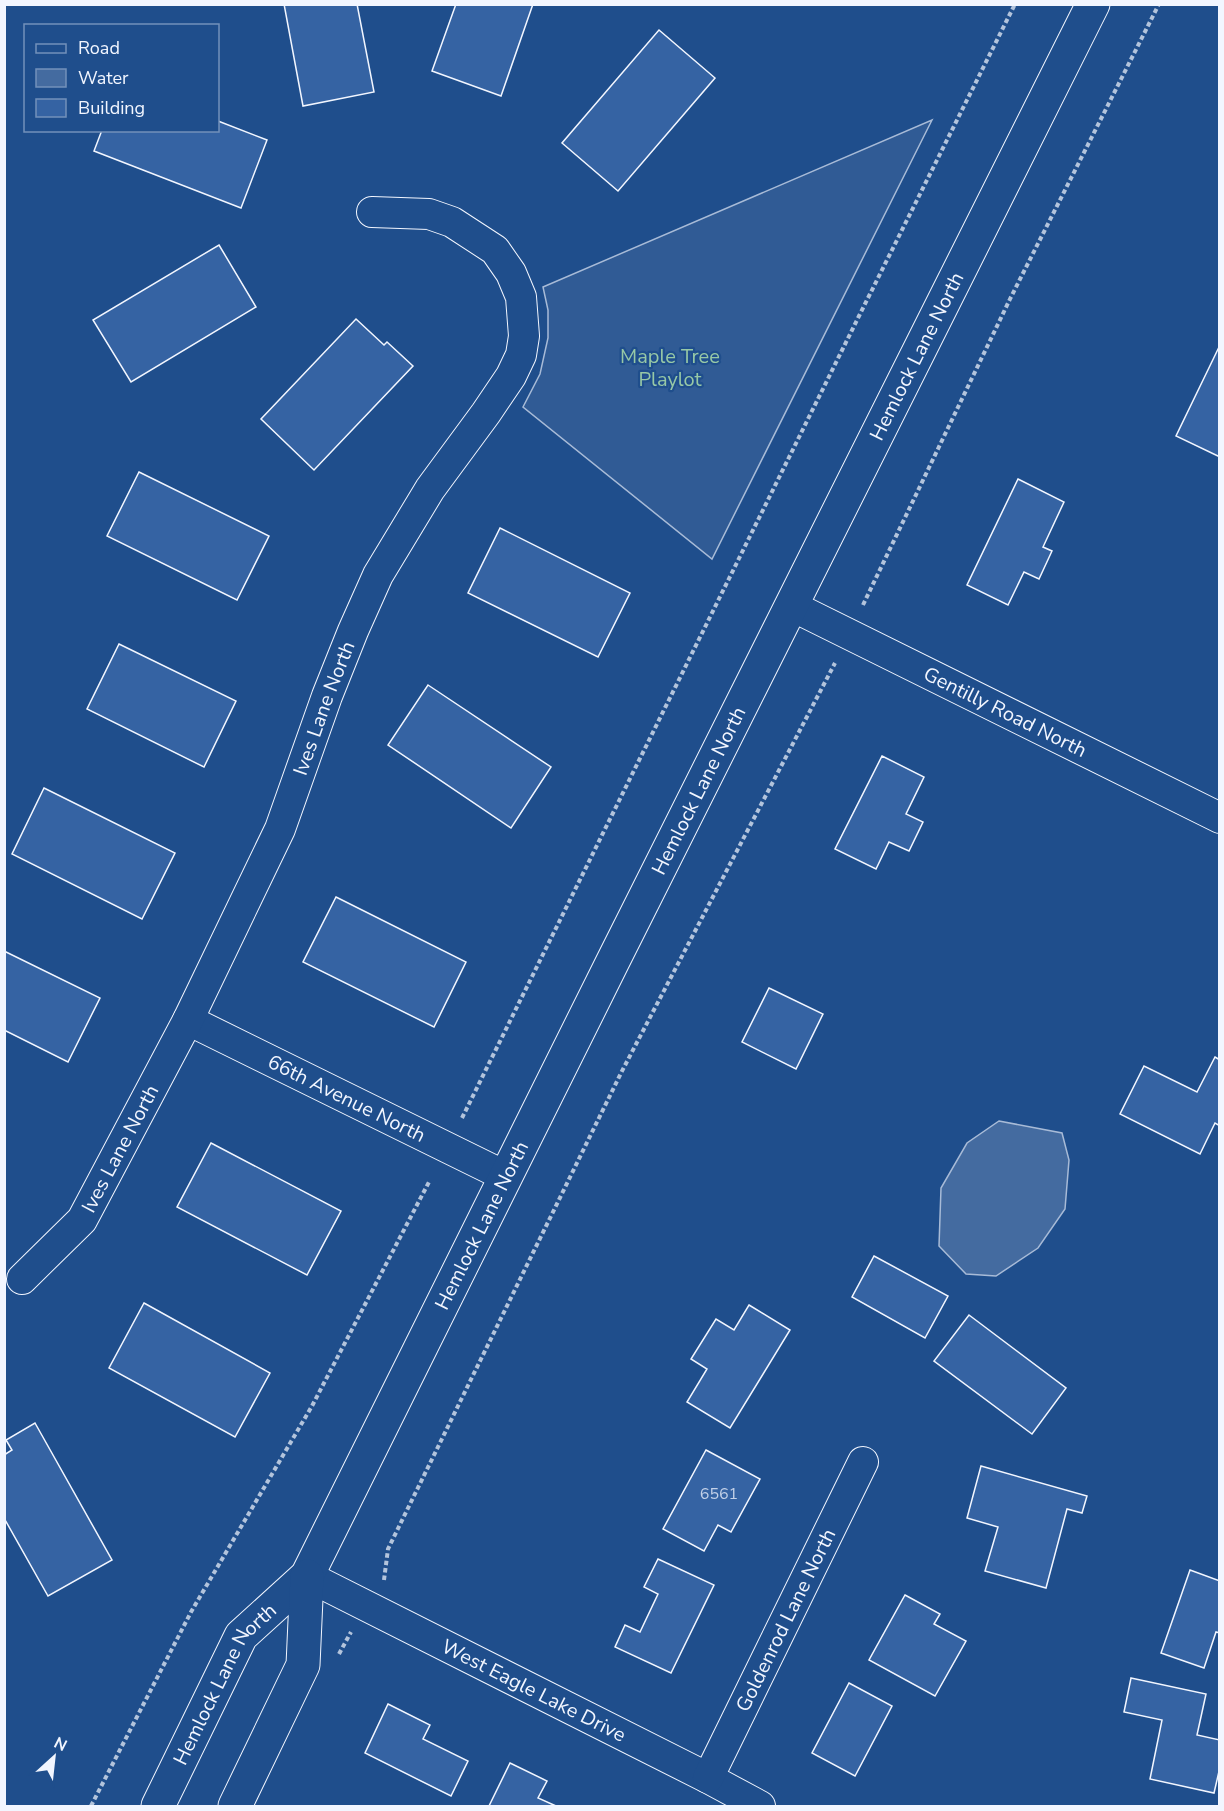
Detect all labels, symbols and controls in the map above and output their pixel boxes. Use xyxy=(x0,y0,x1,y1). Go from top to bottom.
legend xyxy=(24,24,219,132)
text: Road xyxy=(78,36,120,60)
text: Water xyxy=(78,66,129,90)
text: Building xyxy=(78,96,145,120)
street label: Hemlock Lane North xyxy=(863,268,970,445)
park label: Maple Tree Playlot xyxy=(620,343,720,393)
street label: Ives Lane North xyxy=(287,637,362,779)
street label: Gentilly Road North xyxy=(919,660,1091,764)
street label: Hemlock Lane North xyxy=(645,702,752,880)
street label: 66th Avenue North xyxy=(263,1048,430,1149)
street label: Ives Lane North xyxy=(75,1080,165,1218)
street label: Hemlock Lane North xyxy=(429,1137,535,1314)
house number: 6561 xyxy=(700,1483,738,1505)
street label: Goldenrod Lane North xyxy=(730,1524,842,1716)
street label: Hemlock Lane North xyxy=(167,1597,282,1769)
street label: West Eagle Lake Drive xyxy=(437,1633,630,1748)
north arrow xyxy=(24,1727,84,1787)
text: N xyxy=(50,1732,71,1757)

